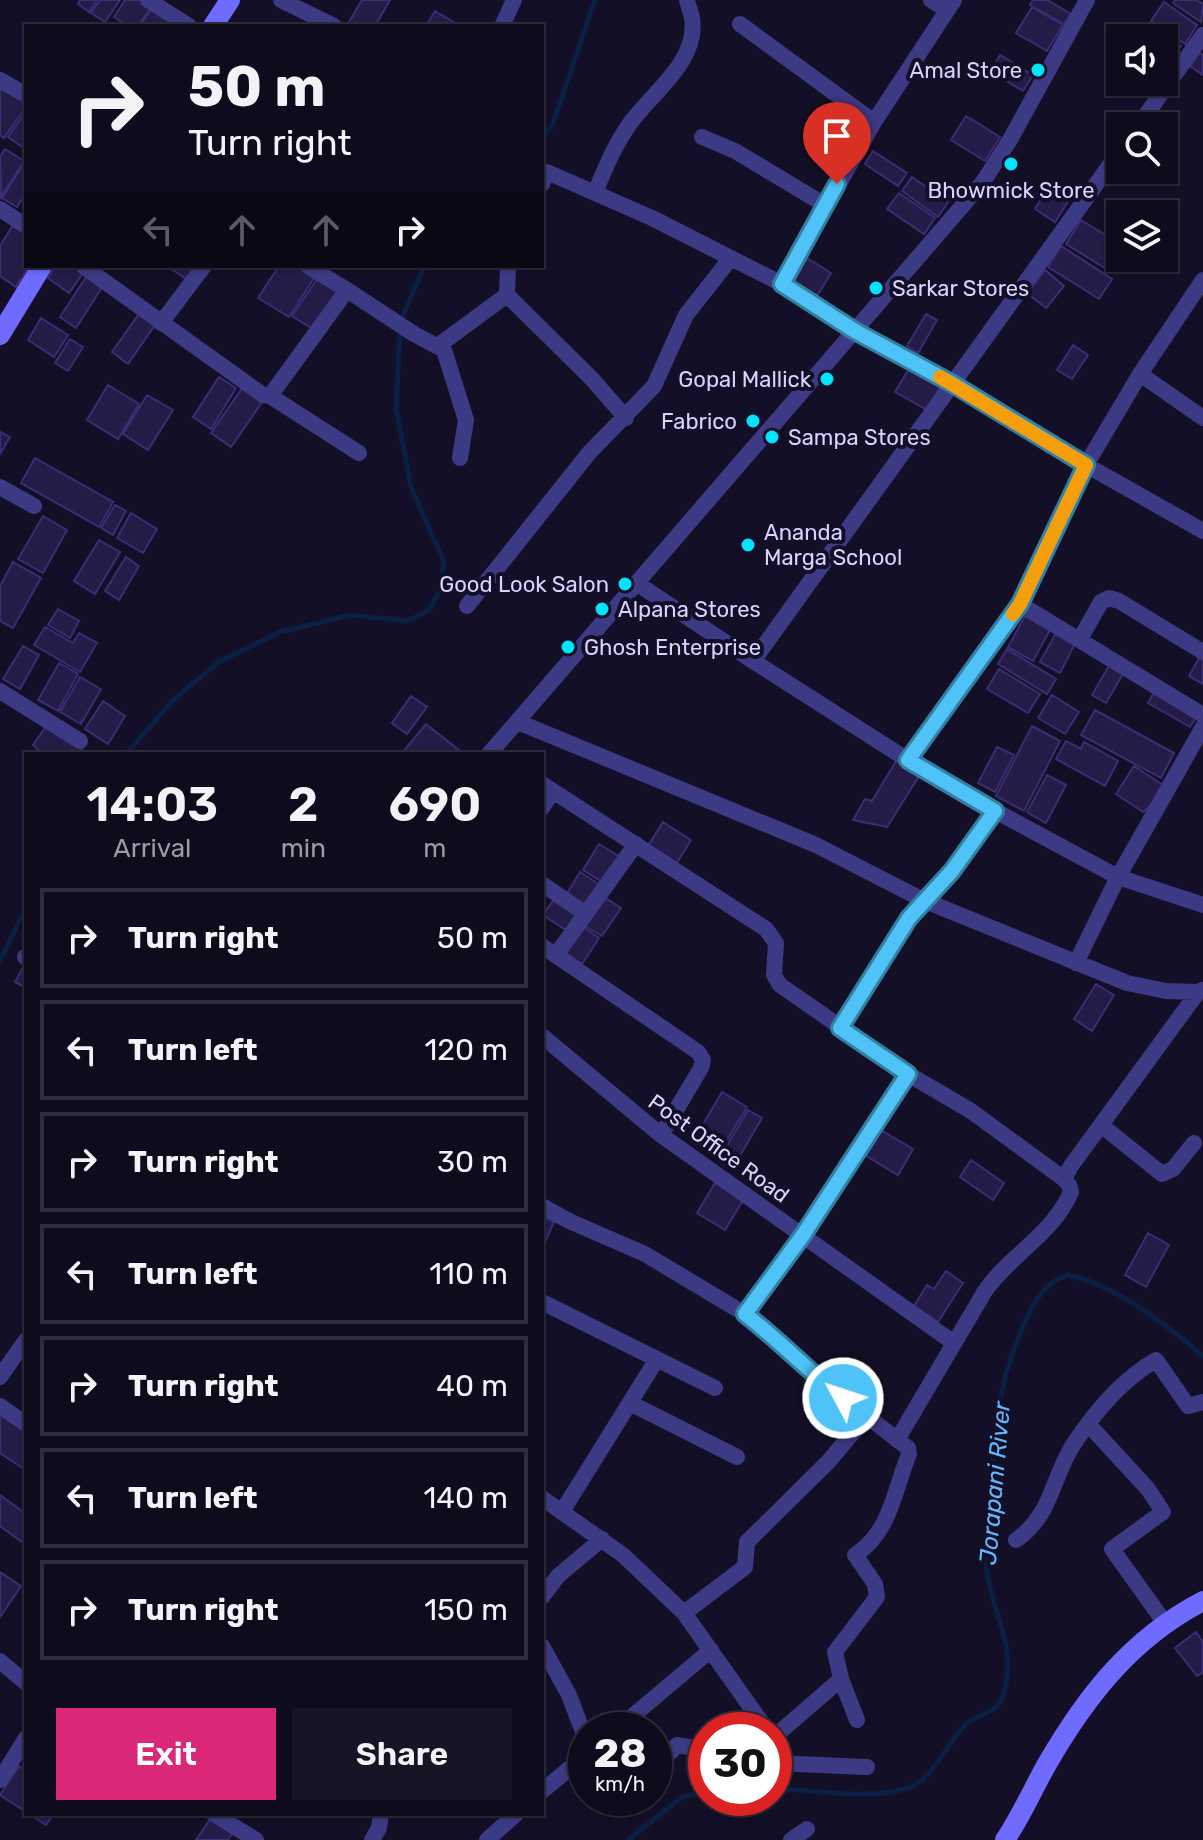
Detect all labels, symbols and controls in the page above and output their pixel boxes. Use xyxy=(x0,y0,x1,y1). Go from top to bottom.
map controls xyxy=(1106,24,1178,272)
button: sound xyxy=(1106,24,1178,96)
text: 50 m xyxy=(188,54,325,120)
icon: right xyxy=(56,56,160,160)
place label: Amal Store xyxy=(909,57,1022,84)
marker: Amal Store xyxy=(1029,61,1047,79)
pin xyxy=(803,102,871,184)
button: search xyxy=(1106,112,1178,184)
icon: arrive xyxy=(815,114,859,158)
text: Turn right xyxy=(188,121,352,164)
marker: Bhowmick Store xyxy=(1002,155,1020,173)
place label: Bhowmick Store xyxy=(928,177,1095,204)
button: layers xyxy=(1106,200,1178,272)
icon: left xyxy=(136,208,180,252)
icon: ahead xyxy=(220,208,264,252)
icon: ahead xyxy=(304,208,348,252)
icon: right xyxy=(388,208,432,252)
place label: Sarkar Stores xyxy=(892,275,1029,302)
marker: Sarkar Stores xyxy=(867,279,885,297)
place label: Gopal Mallick xyxy=(678,366,812,393)
marker: Gopal Mallick xyxy=(818,370,836,388)
place label: Fabrico xyxy=(661,408,737,435)
marker: Fabrico xyxy=(744,412,762,430)
place label: Sampa Stores xyxy=(788,424,931,451)
marker: Sampa Stores xyxy=(763,428,781,446)
place label: Ananda Marga School xyxy=(764,519,902,571)
marker: Ananda Marga School xyxy=(739,536,757,554)
place label: Good Look Salon xyxy=(439,571,609,598)
marker: Good Look Salon xyxy=(616,575,634,593)
place label: Alpana Stores xyxy=(618,596,761,623)
marker: Alpana Stores xyxy=(593,600,611,618)
place label: Ghosh Enterprise xyxy=(584,634,761,661)
marker: Ghosh Enterprise xyxy=(559,638,577,656)
text: 14:03 xyxy=(87,776,218,833)
text: 2 xyxy=(288,776,319,833)
text: 690 xyxy=(388,776,481,833)
text: Arrival xyxy=(113,833,191,864)
text: min xyxy=(281,833,326,864)
text: m xyxy=(423,833,446,864)
icon: right xyxy=(60,916,104,960)
text: Turn right xyxy=(128,920,279,956)
text: 50 m xyxy=(437,920,508,956)
icon: left xyxy=(60,1028,104,1072)
text: Turn left xyxy=(128,1032,258,1068)
text: 120 m xyxy=(424,1032,508,1068)
street label: Post Office Road xyxy=(643,1088,794,1209)
icon: right xyxy=(60,1140,104,1184)
text: Turn right xyxy=(128,1144,279,1180)
text: 30 m xyxy=(437,1144,508,1180)
icon: left xyxy=(60,1252,104,1296)
text: Turn left xyxy=(128,1256,258,1292)
text: 110 m xyxy=(429,1256,508,1292)
position arrow xyxy=(801,1356,885,1440)
icon: right xyxy=(60,1364,104,1408)
text: Turn right xyxy=(128,1368,279,1404)
text: 40 m xyxy=(436,1368,508,1404)
water label: Jorapani River xyxy=(974,1399,1016,1566)
icon: left xyxy=(60,1476,104,1520)
text: Turn left xyxy=(128,1480,258,1516)
text: 140 m xyxy=(423,1480,508,1516)
icon: right xyxy=(60,1588,104,1632)
text: Turn right xyxy=(128,1592,279,1628)
text: 150 m xyxy=(424,1592,508,1628)
button: Exit xyxy=(56,1708,276,1800)
button: Share xyxy=(292,1708,512,1800)
speed limit sign: 30 xyxy=(688,1712,792,1816)
text: 28 xyxy=(593,1730,647,1777)
text: km/h xyxy=(595,1772,645,1796)

